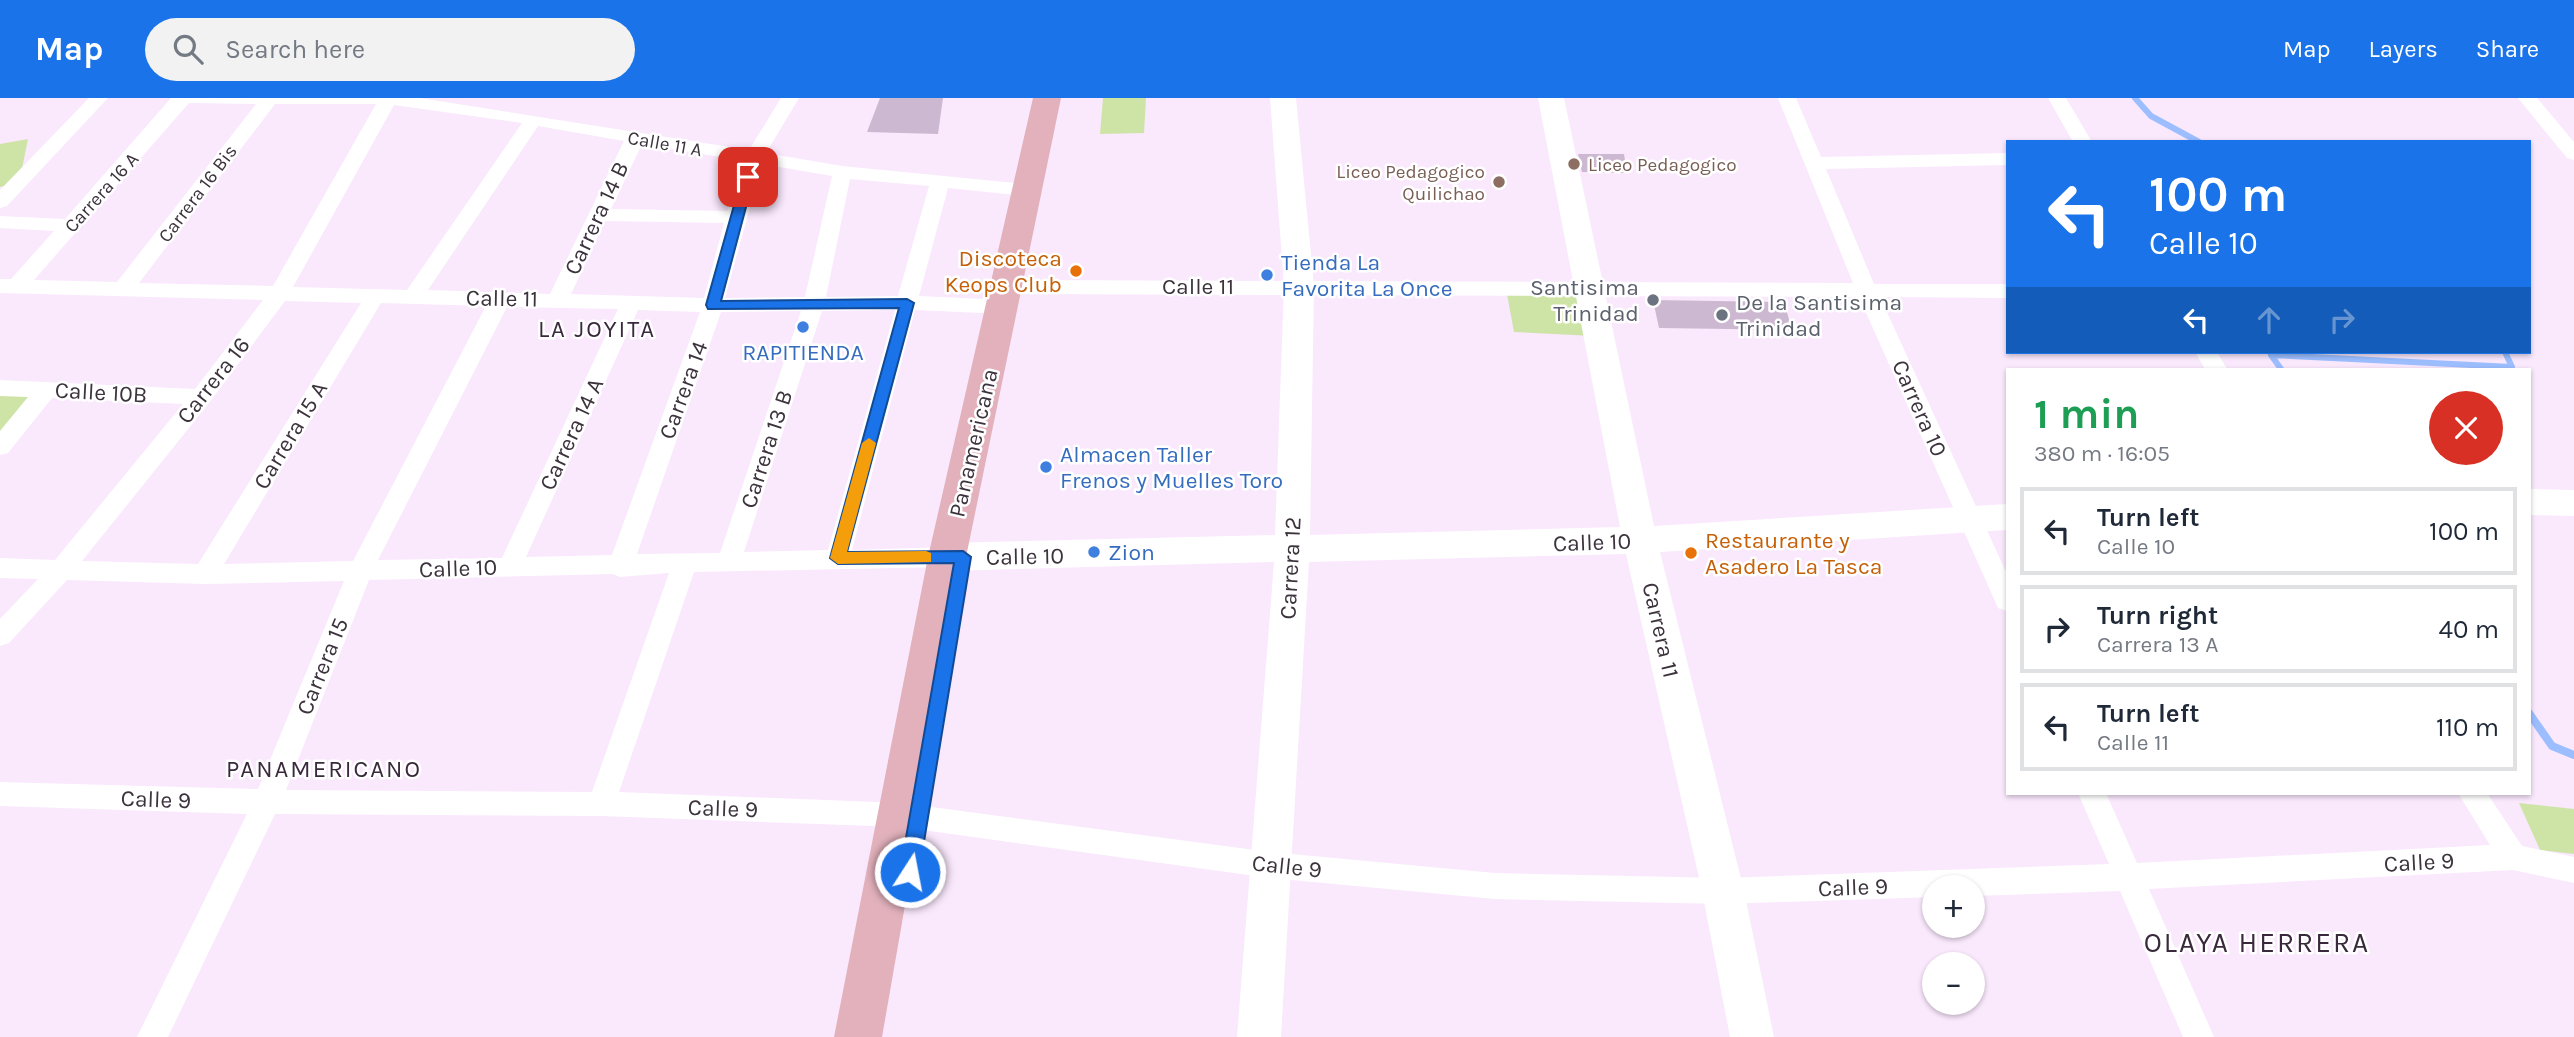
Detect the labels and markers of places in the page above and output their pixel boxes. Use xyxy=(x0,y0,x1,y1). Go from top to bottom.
pin xyxy=(718,147,778,207)
place label: Liceo Pedagogico xyxy=(1588,154,1737,176)
marker: Liceo Pedagogico xyxy=(1566,156,1582,172)
place label: Liceo Pedagogico Quilichao xyxy=(1336,161,1485,205)
marker: Liceo Pedagogico Quilichao xyxy=(1491,174,1507,190)
place label: Discoteca Keops Club xyxy=(945,245,1062,298)
place label: Tienda La Favorita La Once xyxy=(1281,249,1453,302)
marker: Discoteca Keops Club xyxy=(1068,263,1084,279)
marker: Tienda La Favorita La Once xyxy=(1259,267,1275,283)
place label: Santisima Trinidad xyxy=(1530,274,1639,327)
place label: De la Santisima Trinidad xyxy=(1736,289,1902,342)
marker: Santisima Trinidad xyxy=(1645,292,1661,308)
marker: De la Santisima Trinidad xyxy=(1714,307,1730,323)
marker: RAPITIENDA xyxy=(795,319,811,335)
place label: RAPITIENDA xyxy=(742,339,864,366)
place label: Almacen Taller Frenos y Muelles Toro xyxy=(1060,441,1283,494)
marker: Almacen Taller Frenos y Muelles Toro xyxy=(1038,459,1054,475)
place label: Restaurante y Asadero La Tasca xyxy=(1705,527,1882,580)
place label: Zion xyxy=(1108,539,1155,566)
marker: Zion xyxy=(1086,544,1102,560)
marker: Restaurante y Asadero La Tasca xyxy=(1683,545,1699,561)

